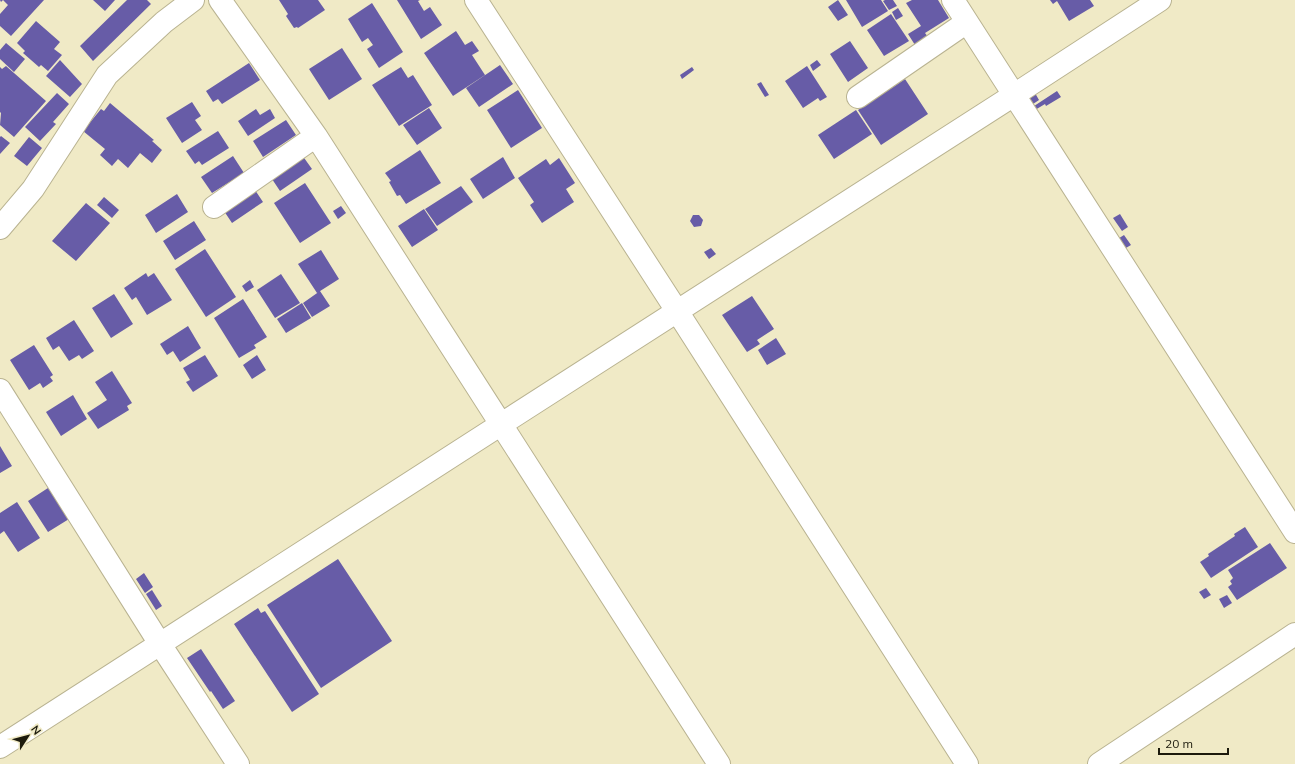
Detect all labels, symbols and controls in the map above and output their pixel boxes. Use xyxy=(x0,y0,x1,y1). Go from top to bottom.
north arrow xyxy=(8,716,48,756)
text: N xyxy=(28,723,44,738)
scale bar xyxy=(1159,730,1228,756)
text: 20 m xyxy=(1165,736,1193,751)

